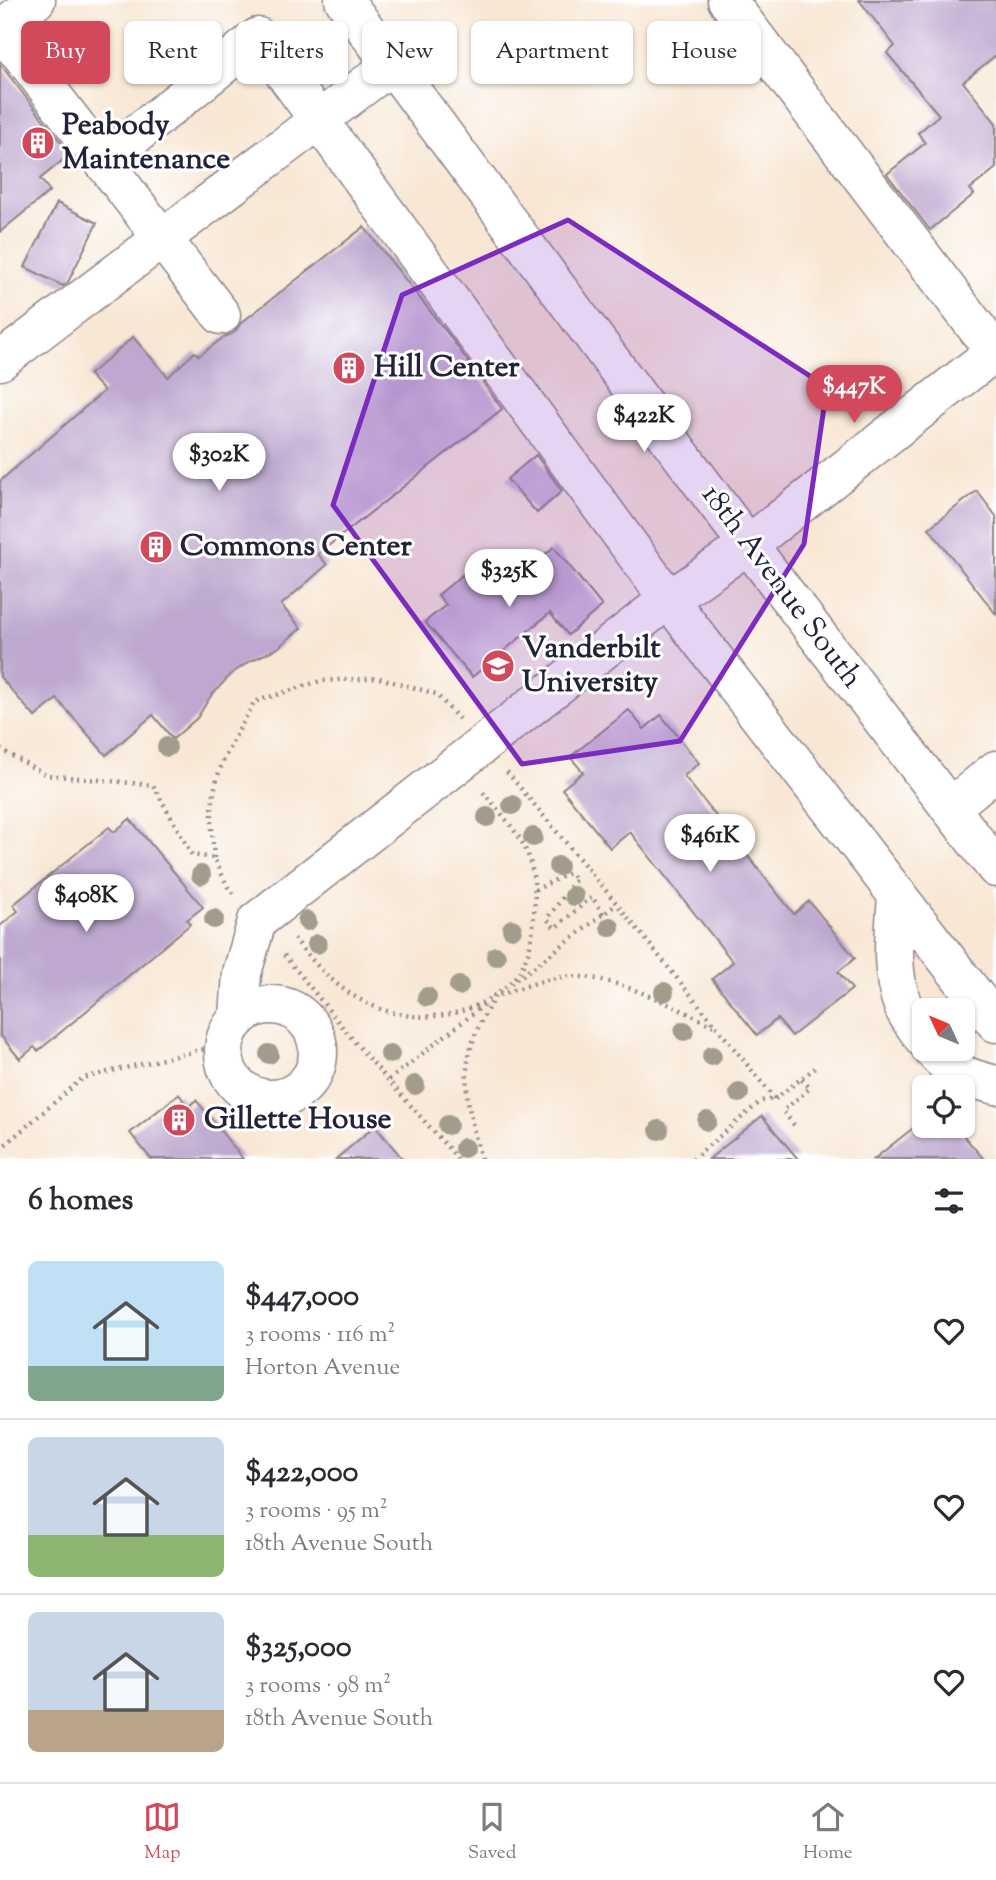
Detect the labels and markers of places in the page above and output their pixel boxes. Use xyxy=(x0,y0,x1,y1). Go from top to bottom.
place label: Peabody Maintenance xyxy=(62,105,230,182)
building icon: Peabody Maintenance xyxy=(19,124,57,162)
place label: Hill Center xyxy=(374,347,520,390)
building icon: Hill Center xyxy=(330,349,368,387)
pin: $447K xyxy=(805,366,903,425)
pin: $422K xyxy=(595,394,693,454)
pin: $302K xyxy=(170,434,268,493)
place label: Commons Center xyxy=(180,526,412,569)
building icon: Commons Center xyxy=(137,528,175,566)
pin: $325K xyxy=(460,550,558,609)
place label: Vanderbilt University xyxy=(522,628,661,705)
school or university icon: Vanderbilt University xyxy=(479,647,517,685)
pin: $461K xyxy=(661,814,759,874)
pin: $408K xyxy=(37,874,135,934)
place label: Gillette House xyxy=(204,1099,391,1142)
building icon: Gillette House xyxy=(160,1101,198,1139)

